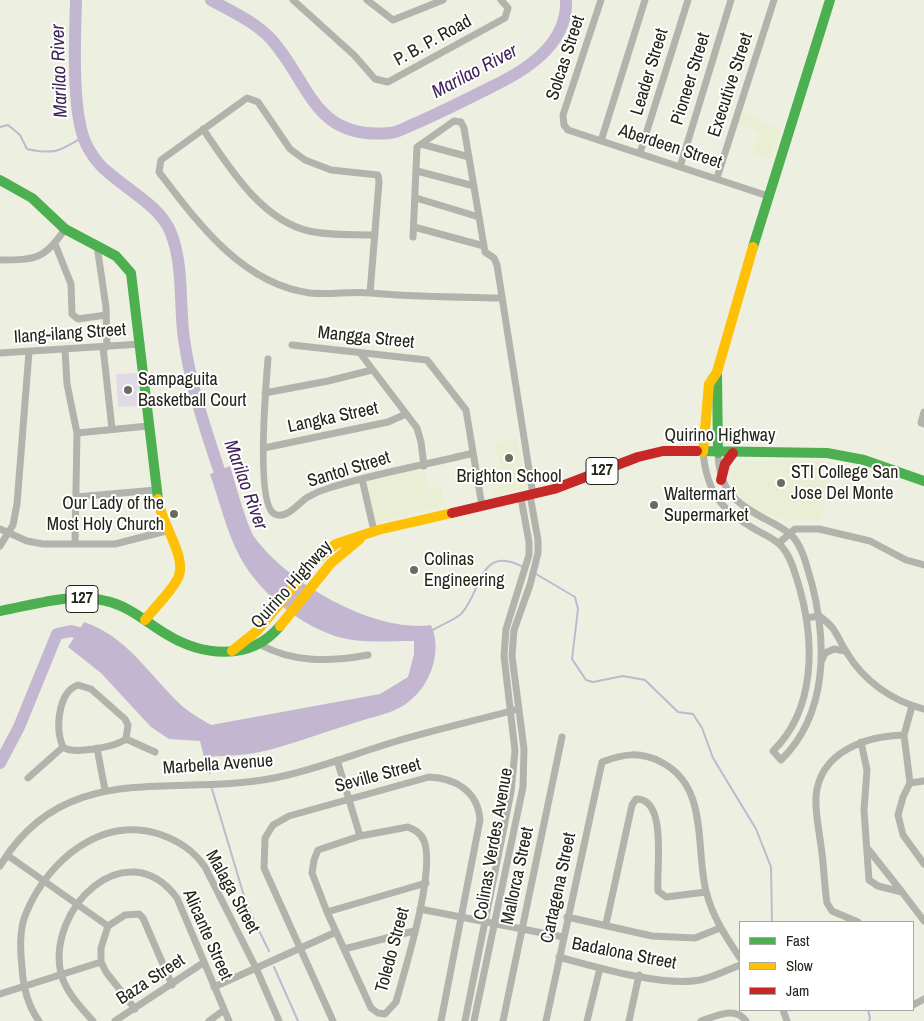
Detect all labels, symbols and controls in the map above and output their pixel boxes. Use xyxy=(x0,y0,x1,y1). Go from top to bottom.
street label: P. B. P. Road xyxy=(390,11,476,71)
street label: Solcas Street xyxy=(542,13,590,103)
water label: Marilao River xyxy=(47,24,73,118)
street label: Leader Street xyxy=(627,26,673,118)
street label: Pioneer Street xyxy=(667,30,715,128)
street label: Executive Street xyxy=(704,30,758,140)
water label: Marilao River xyxy=(428,40,522,104)
street label: Aberdeen Street xyxy=(616,120,724,174)
street label: Ilang-ilang Street xyxy=(13,319,127,349)
street label: Mangga Street xyxy=(317,322,415,354)
place label: Sampaguita Basketball Court xyxy=(138,369,246,412)
marker: Sampaguita Basketball Court xyxy=(122,384,134,396)
street label: Langka Street xyxy=(286,398,380,438)
street label: Quirino Highway xyxy=(665,425,775,447)
water label: Marilao River xyxy=(218,437,272,533)
street label: Santol Street xyxy=(305,447,393,493)
marker: Brighton School xyxy=(503,452,515,464)
road number: 127 xyxy=(586,458,618,484)
place label: STI College San Jose Del Monte xyxy=(791,462,898,504)
place label: Brighton School xyxy=(456,466,562,488)
marker: STI College San Jose Del Monte xyxy=(775,477,787,489)
place label: Waltermart Supermarket xyxy=(664,484,748,526)
place label: Our Lady of the Most Holy Church xyxy=(47,493,164,536)
marker: Waltermart Supermarket xyxy=(648,499,660,511)
marker: Our Lady of the Most Holy Church xyxy=(168,508,180,520)
street label: Quirino Highway xyxy=(247,537,337,633)
place label: Colinas Engineering xyxy=(424,549,504,592)
marker: Colinas Engineering xyxy=(408,564,420,576)
road number: 127 xyxy=(66,586,98,612)
street label: Marbella Avenue xyxy=(162,750,274,780)
street label: Seville Street xyxy=(333,754,423,798)
street label: Colinas Verdes Avenue xyxy=(470,766,518,922)
street label: Mallorca Street xyxy=(497,825,539,927)
street label: Cartagena Street xyxy=(537,831,581,945)
street label: Malaga Street xyxy=(200,847,264,937)
street label: Alicante Street xyxy=(177,886,237,984)
street label: Toledo Street xyxy=(371,905,415,995)
legend xyxy=(739,921,914,1011)
text: Fast xyxy=(786,930,809,951)
street label: Badalona Street xyxy=(570,933,678,975)
street label: Baza Street xyxy=(113,950,189,1010)
text: Slow xyxy=(786,955,813,976)
text: Jam xyxy=(786,980,809,1001)

